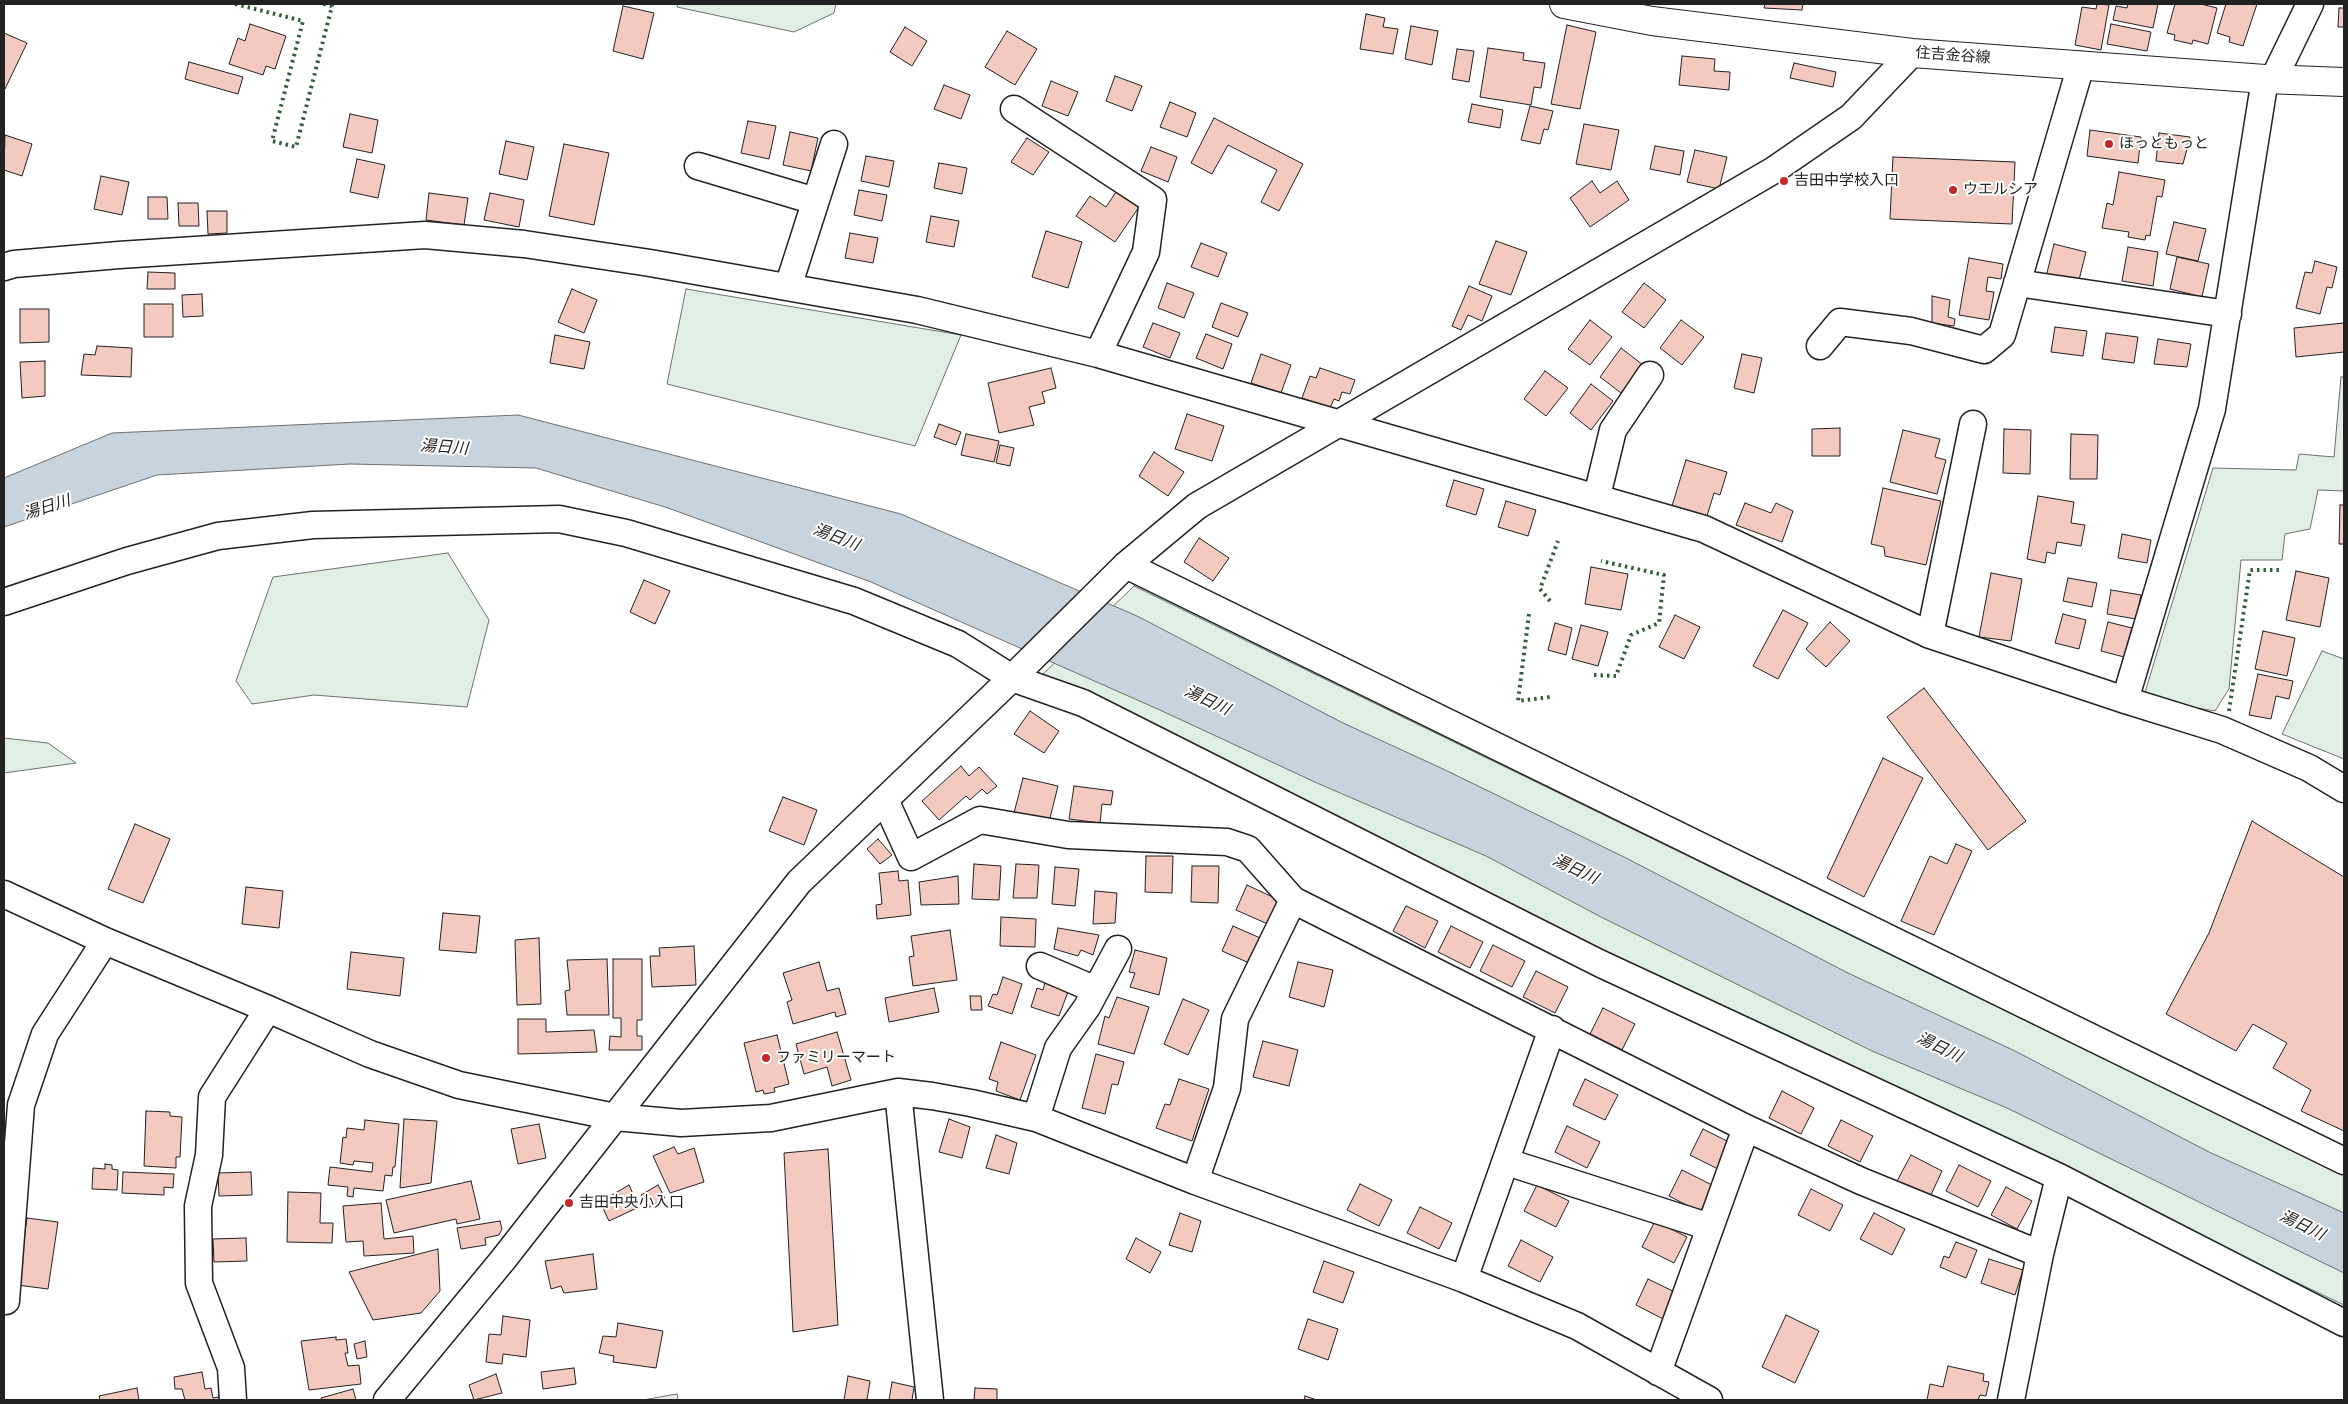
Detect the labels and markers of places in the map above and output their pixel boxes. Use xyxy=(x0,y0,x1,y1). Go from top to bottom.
place label: ほっともっと xyxy=(2119,135,2209,153)
marker: ほっともっと xyxy=(2103,138,2115,150)
place label: 吉田中学校入口 xyxy=(1794,172,1899,190)
marker: 吉田中学校入口 xyxy=(1778,175,1790,187)
place label: ウエルシア xyxy=(1963,181,2038,199)
marker: ウエルシア xyxy=(1947,184,1959,196)
place label: ファミリーマート xyxy=(776,1049,896,1067)
marker: ファミリーマート xyxy=(760,1052,772,1064)
place label: 吉田中央小入口 xyxy=(579,1194,684,1212)
marker: 吉田中央小入口 xyxy=(563,1197,575,1209)

